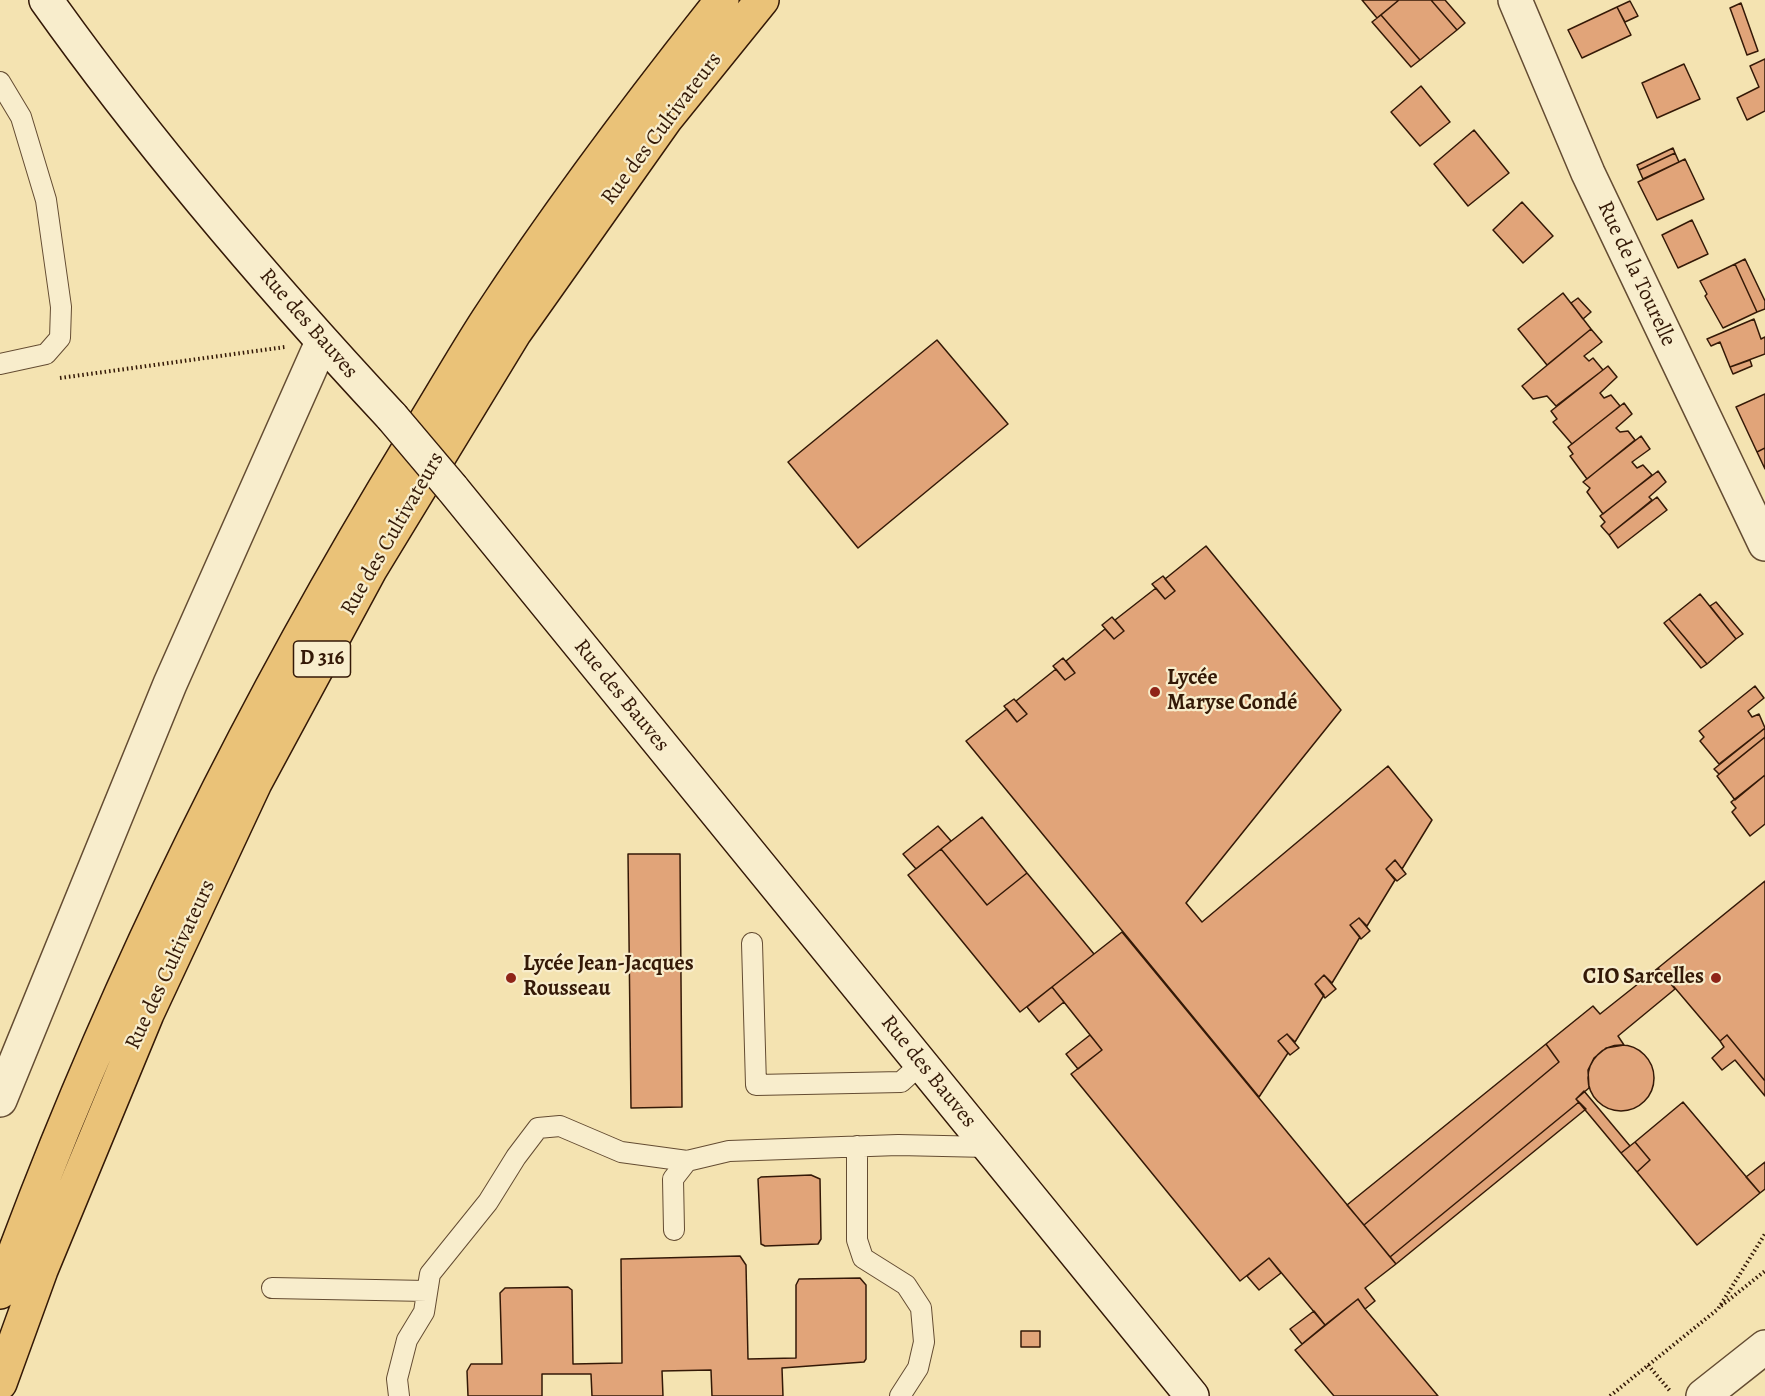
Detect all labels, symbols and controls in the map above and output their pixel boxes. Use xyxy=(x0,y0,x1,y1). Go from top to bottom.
street label: Rue des Cultivateurs xyxy=(596,47,728,211)
street label: Rue de la Tourelle xyxy=(1591,197,1681,351)
street label: Rue des Bauves xyxy=(253,264,363,384)
street label: Rue des Cultivateurs xyxy=(336,448,450,620)
street label: Rue des Bauves xyxy=(568,634,674,758)
road number: D 316 xyxy=(294,641,350,677)
place label: Lycée Maryse Condé xyxy=(1167,666,1297,718)
marker: Lycée Maryse Condé xyxy=(1148,685,1162,699)
street label: Rue des Cultivateurs xyxy=(120,876,222,1054)
place label: Lycée Jean-Jacques Rousseau xyxy=(523,952,694,1004)
place label: CIO Sarcelles xyxy=(1583,965,1704,991)
marker: Lycée Jean-Jacques Rousseau xyxy=(504,971,518,985)
marker: CIO Sarcelles xyxy=(1709,971,1723,985)
street label: Rue des Bauves xyxy=(875,1010,981,1134)

